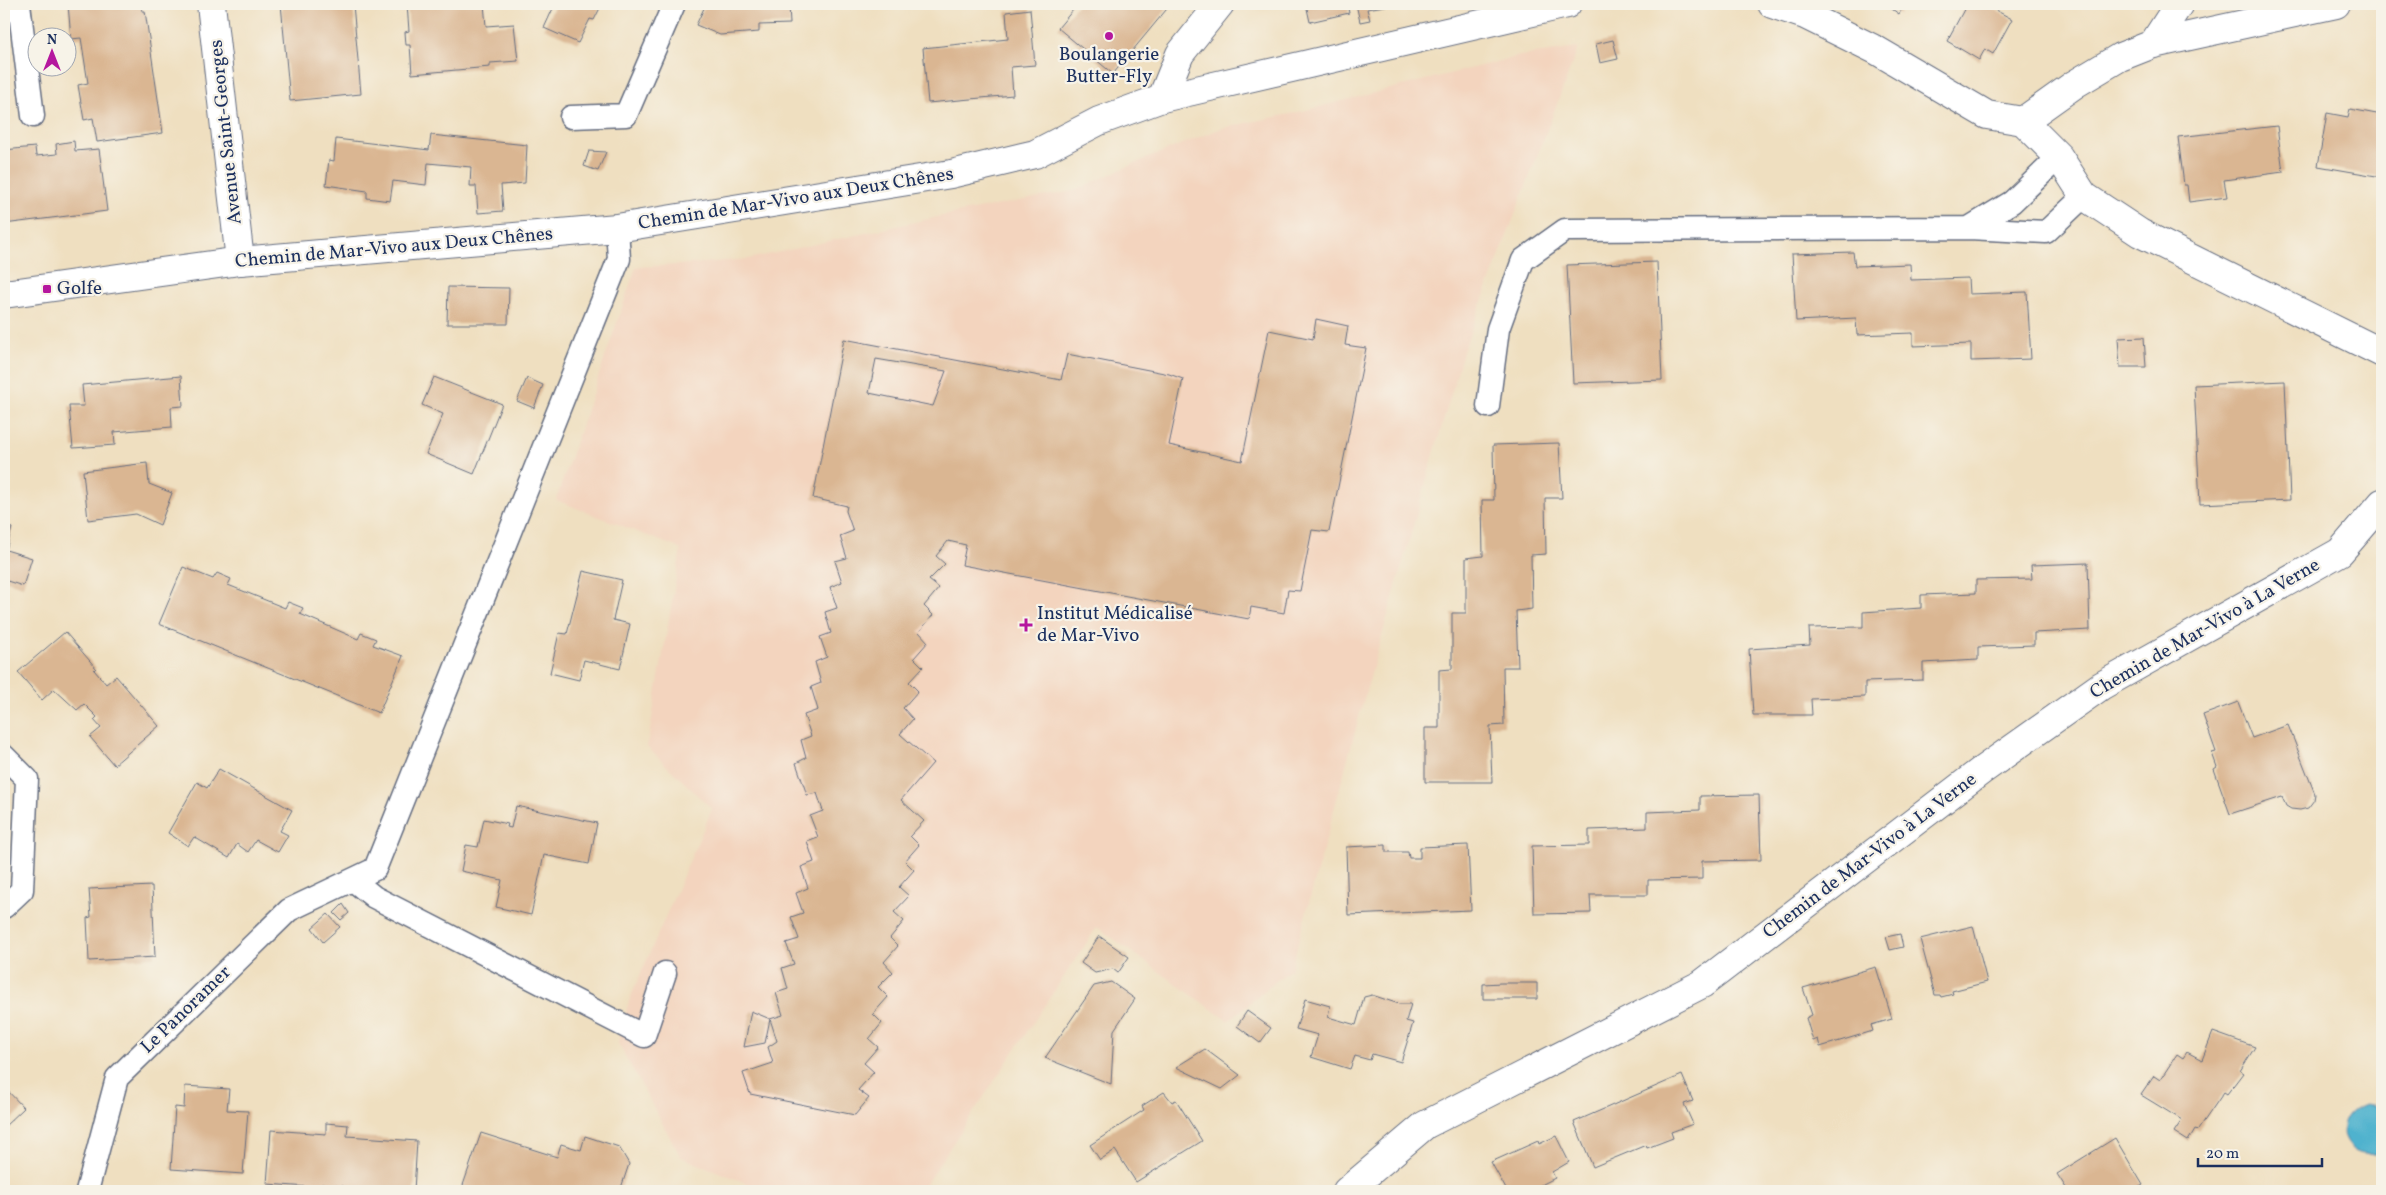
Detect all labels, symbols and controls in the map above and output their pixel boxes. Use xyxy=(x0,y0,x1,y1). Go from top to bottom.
north arrow xyxy=(28,28,78,78)
marker: Boulangerie Butter-Fly xyxy=(1103,30,1115,42)
text: N xyxy=(47,31,57,50)
street label: Avenue Saint-Georges xyxy=(203,38,249,226)
place label: Boulangerie Butter-Fly xyxy=(1059,42,1159,90)
street label: Chemin de Mar-Vivo aux Deux Chênes xyxy=(636,161,956,237)
street label: Chemin de Mar-Vivo aux Deux Chênes xyxy=(234,221,554,275)
place label: Golfe xyxy=(57,276,102,302)
marker: Golfe xyxy=(41,283,53,295)
street label: Chemin de Mar-Vivo à La Verne xyxy=(2085,552,2325,706)
place label: Institut Médicalisé de Mar-Vivo xyxy=(1037,601,1193,649)
marker: Institut Médicalisé de Mar-Vivo xyxy=(1019,618,1033,632)
street label: Chemin de Mar-Vivo à La Verne xyxy=(1758,767,1982,945)
street label: Le Panoramer xyxy=(135,960,237,1060)
scale bar xyxy=(2198,1135,2322,1167)
text: 20 m xyxy=(2206,1144,2239,1165)

